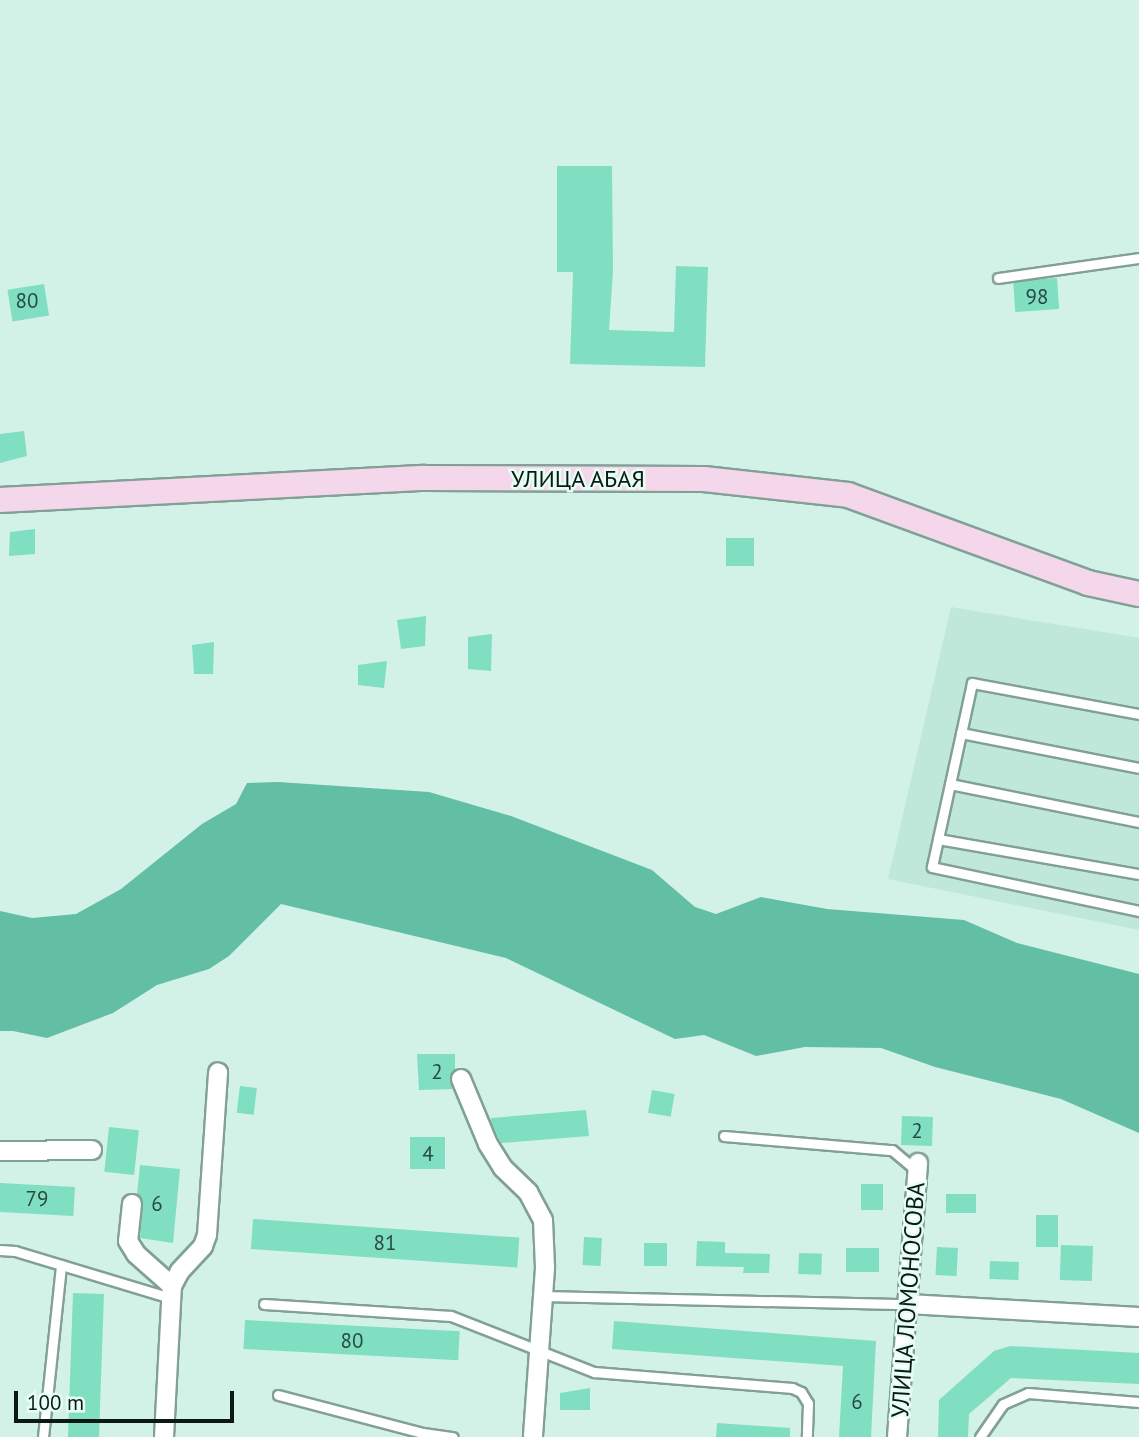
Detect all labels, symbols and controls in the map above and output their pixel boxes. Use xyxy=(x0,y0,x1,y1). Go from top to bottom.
house number: 98 xyxy=(1026,284,1048,310)
house number: 80 xyxy=(16,288,38,314)
street label: УЛИЦА АБАЯ xyxy=(510,465,646,493)
house number: 2 xyxy=(431,1059,443,1085)
house number: 2 xyxy=(911,1118,923,1144)
house number: 4 xyxy=(422,1141,434,1167)
street label: УЛИЦА ЛОМОНОСОВА xyxy=(885,1180,931,1420)
house number: 79 xyxy=(26,1186,48,1212)
house number: 6 xyxy=(151,1191,163,1217)
house number: 81 xyxy=(374,1230,396,1256)
house number: 80 xyxy=(341,1328,363,1354)
scale bar xyxy=(18,1378,238,1422)
text: 100 m xyxy=(27,1389,84,1416)
house number: 6 xyxy=(851,1389,863,1415)

